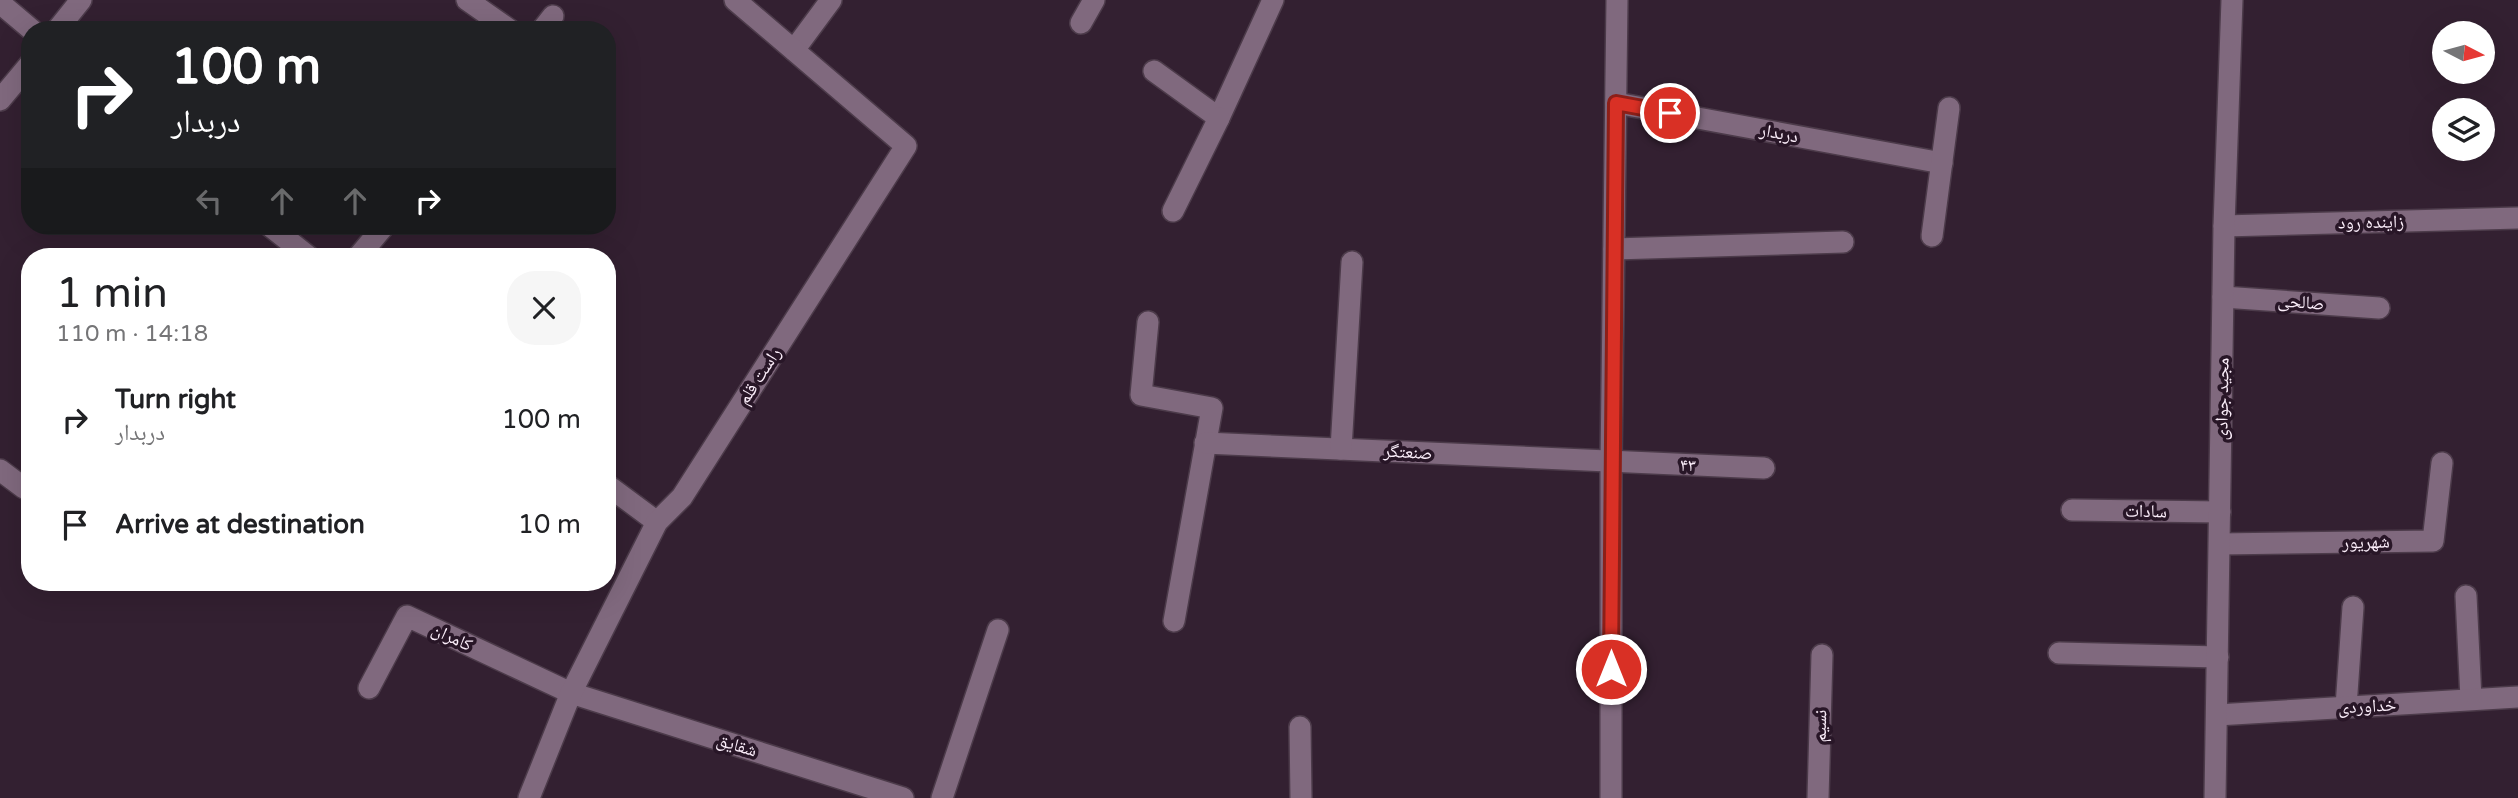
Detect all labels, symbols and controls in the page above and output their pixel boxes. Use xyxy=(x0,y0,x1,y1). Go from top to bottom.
north arrow xyxy=(2432,21,2496,84)
map controls xyxy=(2432,21,2495,161)
text: 100 m xyxy=(171,38,321,97)
icon: right xyxy=(56,49,147,140)
pin xyxy=(1640,83,1700,143)
icon: arrive xyxy=(1651,94,1689,132)
button: layers xyxy=(2432,98,2495,161)
text: دربدار xyxy=(171,103,241,141)
street label: دربدار xyxy=(1757,118,1800,148)
icon: left xyxy=(190,182,228,220)
icon: ahead xyxy=(263,182,301,220)
icon: ahead xyxy=(336,182,374,220)
icon: right xyxy=(409,182,447,220)
street label: زاینده رود xyxy=(2338,210,2404,234)
text: 1 min xyxy=(56,268,168,319)
button: close xyxy=(507,271,581,345)
street label: صالحی xyxy=(2277,289,2325,315)
text: 110 m · 14:18 xyxy=(56,320,208,348)
street label: راست قلم xyxy=(732,343,787,409)
street label: مجید جوادی xyxy=(2210,358,2234,440)
text: Turn right xyxy=(115,384,236,415)
icon: right xyxy=(56,401,94,439)
text: 100 m xyxy=(501,404,581,435)
text: دربدار xyxy=(115,419,165,447)
street label: صنعتگر xyxy=(1382,440,1433,464)
street label: ۴۳ xyxy=(1680,454,1696,476)
street label: سادات xyxy=(2125,500,2167,522)
icon: arrive xyxy=(56,506,94,544)
text: Arrive at destination xyxy=(115,509,365,540)
text: 10 m xyxy=(518,509,581,540)
street label: شهریور xyxy=(2341,531,2390,553)
street label: کامران xyxy=(428,618,476,656)
position arrow xyxy=(1574,632,1648,706)
street label: خداوردی xyxy=(2337,693,2397,719)
street label: نسیم xyxy=(1809,709,1832,743)
street label: شقایق xyxy=(714,728,760,762)

